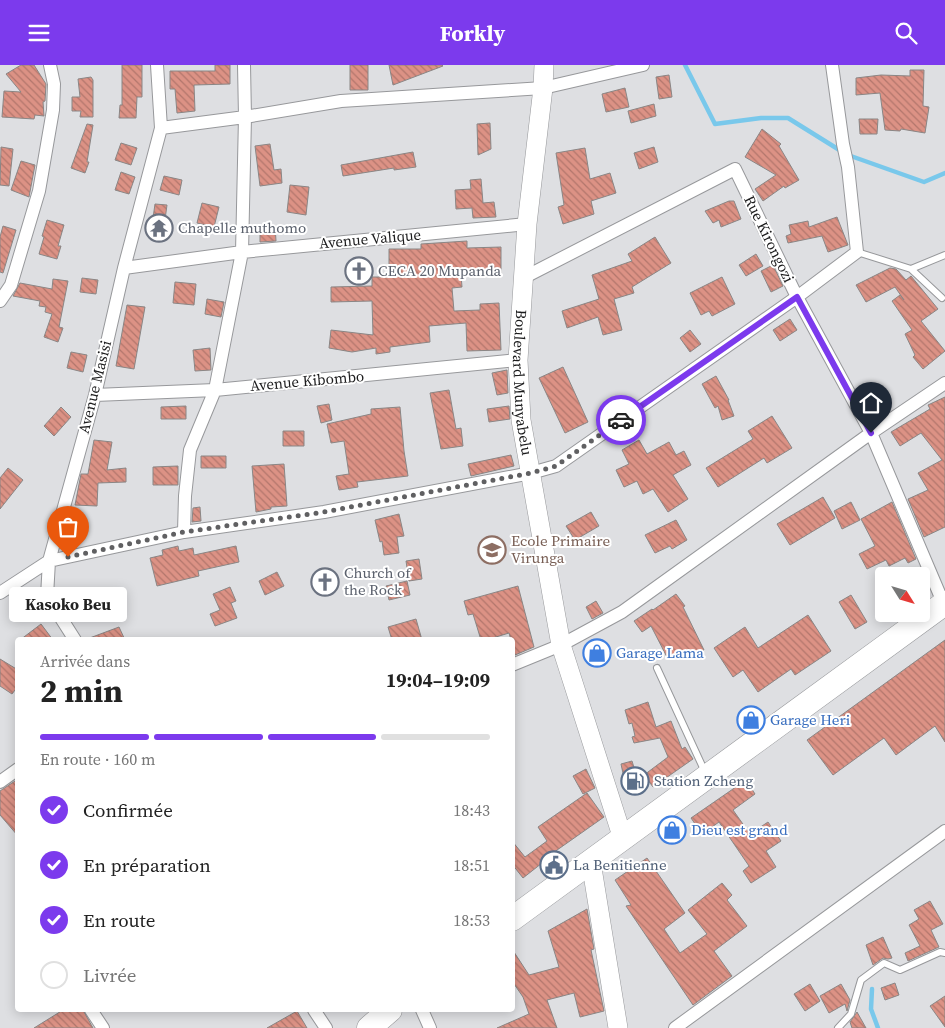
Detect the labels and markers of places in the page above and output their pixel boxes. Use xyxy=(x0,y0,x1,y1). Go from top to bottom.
temple icon: Chapelle muthomo xyxy=(144,213,174,243)
place label: Chapelle muthomo xyxy=(178,217,306,238)
church icon: CECA 20 Mupanda xyxy=(344,256,374,286)
place label: CECA 20 Mupanda xyxy=(378,260,501,281)
pin xyxy=(850,382,892,433)
pin xyxy=(47,506,89,557)
place label: Ecole Primaire Virunga xyxy=(511,530,610,568)
school or university icon: Ecole Primaire Virunga xyxy=(477,535,507,565)
place label: Church of the Rock xyxy=(344,562,412,600)
church icon: Church of the Rock xyxy=(310,567,340,597)
callout: Kasoko Beu xyxy=(9,587,127,622)
shop icon: Garage Lama xyxy=(582,638,612,668)
place label: Garage Lama xyxy=(616,642,704,663)
shop icon: Garage Heri xyxy=(736,705,766,735)
place label: Garage Heri xyxy=(770,709,850,730)
fuel station icon: Station Zcheng xyxy=(620,766,650,796)
place label: Station Zcheng xyxy=(654,770,753,791)
shop icon: Dieu est grand xyxy=(657,815,687,845)
place label: Dieu est grand xyxy=(691,819,788,840)
public building icon: La Benitienne xyxy=(539,850,569,880)
place label: La Benitienne xyxy=(573,854,667,875)

